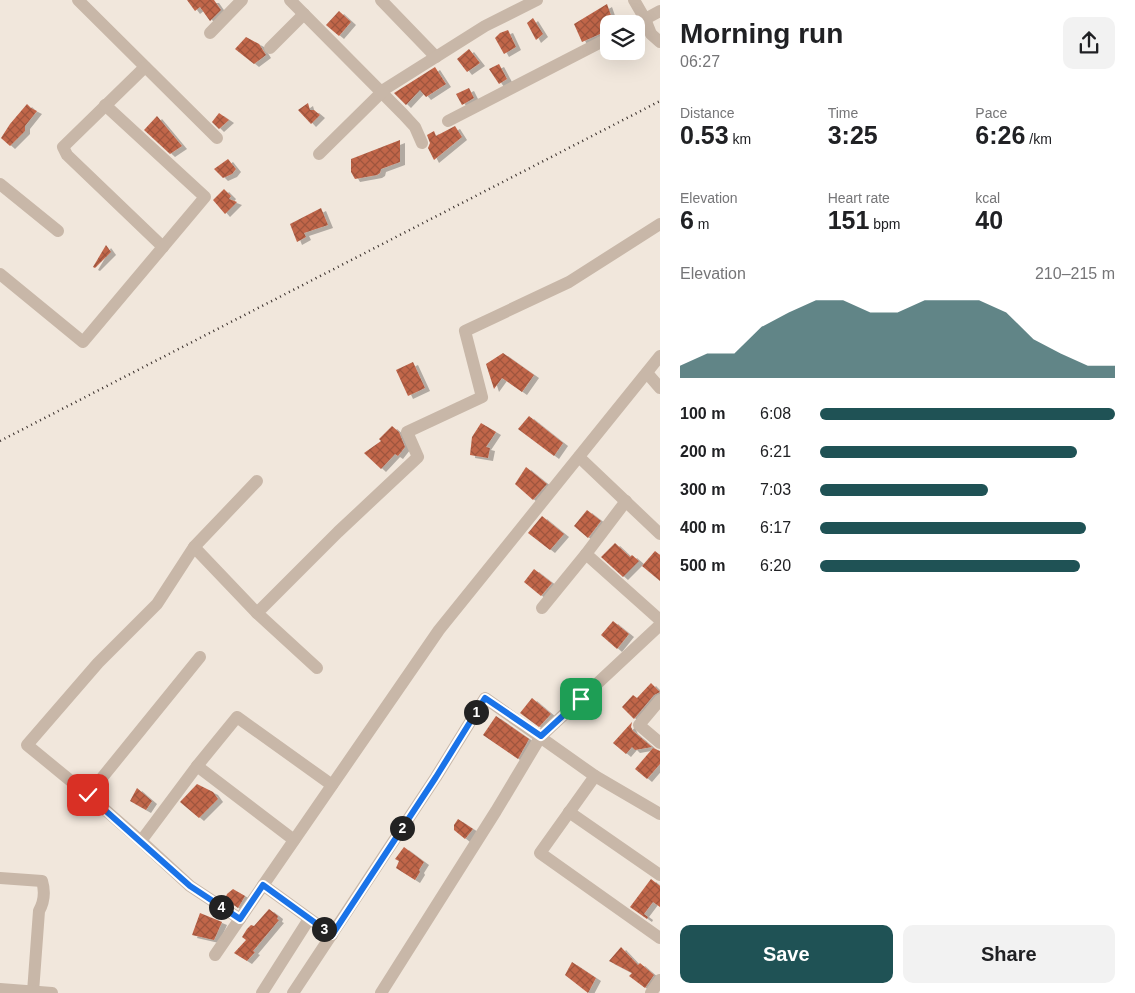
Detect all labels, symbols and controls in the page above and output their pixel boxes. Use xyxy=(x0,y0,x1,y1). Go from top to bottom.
map controls xyxy=(600,15,645,60)
button: layers xyxy=(600,15,645,60)
button: share xyxy=(1063,17,1115,69)
text: Morning run xyxy=(680,18,843,49)
text: 06:27 xyxy=(680,53,720,70)
text: Distance xyxy=(680,105,734,121)
text: Time xyxy=(828,105,858,121)
text: Pace xyxy=(975,105,1007,121)
text: 0.53 xyxy=(680,121,729,149)
text: 3:25 xyxy=(828,121,878,149)
text: 6:26 xyxy=(975,121,1025,149)
text: km xyxy=(729,131,751,147)
text: /km xyxy=(1025,131,1052,147)
text: Elevation xyxy=(680,190,738,206)
text: Heart rate xyxy=(828,190,890,206)
text: kcal xyxy=(975,190,1000,206)
text: 6 xyxy=(680,206,694,234)
text: 151 xyxy=(828,206,869,234)
text: 40 xyxy=(975,206,1003,234)
text: m xyxy=(694,216,709,232)
text: bpm xyxy=(869,216,901,232)
text: Elevation xyxy=(680,265,746,282)
text: 210–215 m xyxy=(1035,265,1115,282)
text: 100 m xyxy=(680,405,725,422)
text: 6:08 xyxy=(760,405,791,422)
text: 200 m xyxy=(680,443,725,460)
text: 6:21 xyxy=(760,443,791,460)
text: 300 m xyxy=(680,481,725,498)
text: 7:03 xyxy=(760,481,791,498)
text: 400 m xyxy=(680,519,725,536)
text: 6:17 xyxy=(760,519,791,536)
text: 500 m xyxy=(680,557,725,574)
text: 6:20 xyxy=(760,557,791,574)
pin xyxy=(560,678,602,720)
icon: arrive xyxy=(567,685,595,713)
pin: 1 xyxy=(464,700,488,724)
text: 1 xyxy=(473,704,480,720)
pin xyxy=(67,774,109,816)
icon: check xyxy=(74,781,102,809)
pin: 2 xyxy=(390,816,414,840)
text: 2 xyxy=(399,820,406,836)
pin: 4 xyxy=(208,894,234,920)
text: 4 xyxy=(218,899,225,915)
pin: 3 xyxy=(312,916,336,942)
text: 3 xyxy=(321,921,328,937)
button: Save xyxy=(680,925,893,983)
button: Share xyxy=(903,925,1115,983)

